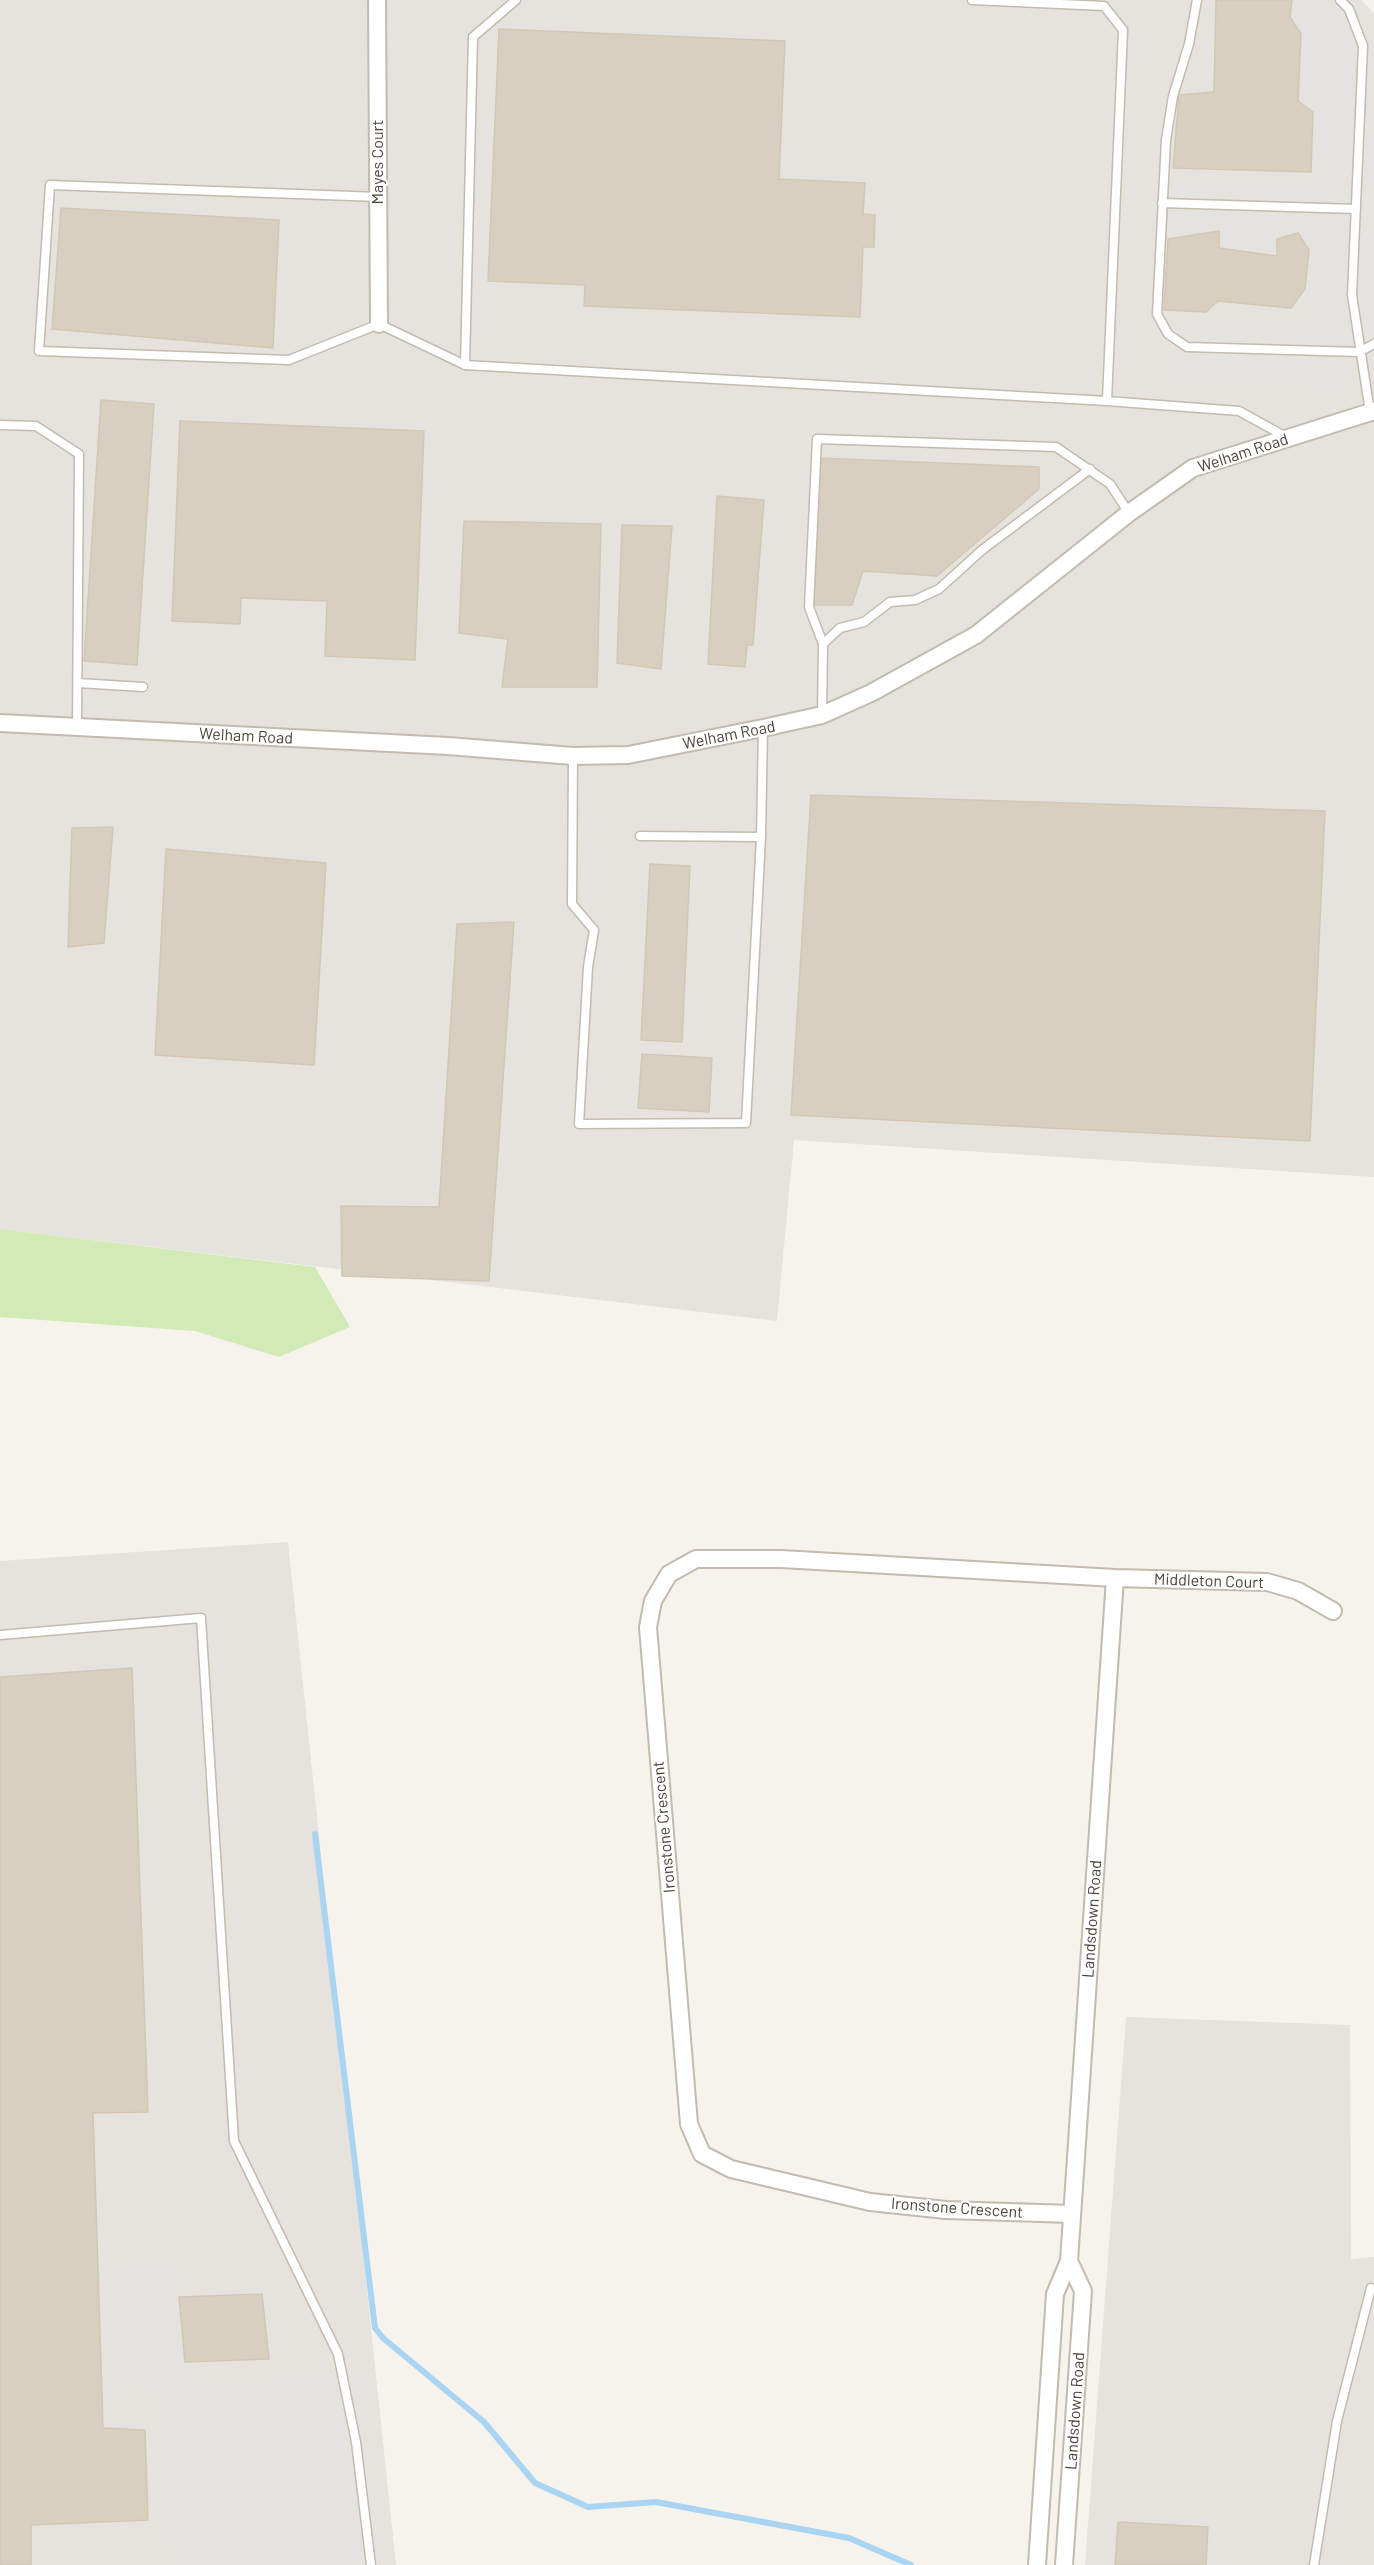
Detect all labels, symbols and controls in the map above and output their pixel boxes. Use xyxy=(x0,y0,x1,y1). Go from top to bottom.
street label: Mayes Court xyxy=(368,120,388,204)
street label: Welham Road xyxy=(1195,429,1291,477)
street label: Welham Road xyxy=(681,717,777,753)
street label: Welham Road xyxy=(199,724,293,748)
street label: Middleton Court xyxy=(1154,1569,1264,1593)
street label: Ironstone Crescent xyxy=(649,1760,679,1894)
street label: Landsdown Road xyxy=(1078,1859,1106,1979)
street label: Ironstone Crescent xyxy=(890,2194,1024,2222)
street label: Landsdown Road xyxy=(1061,2351,1089,2471)

